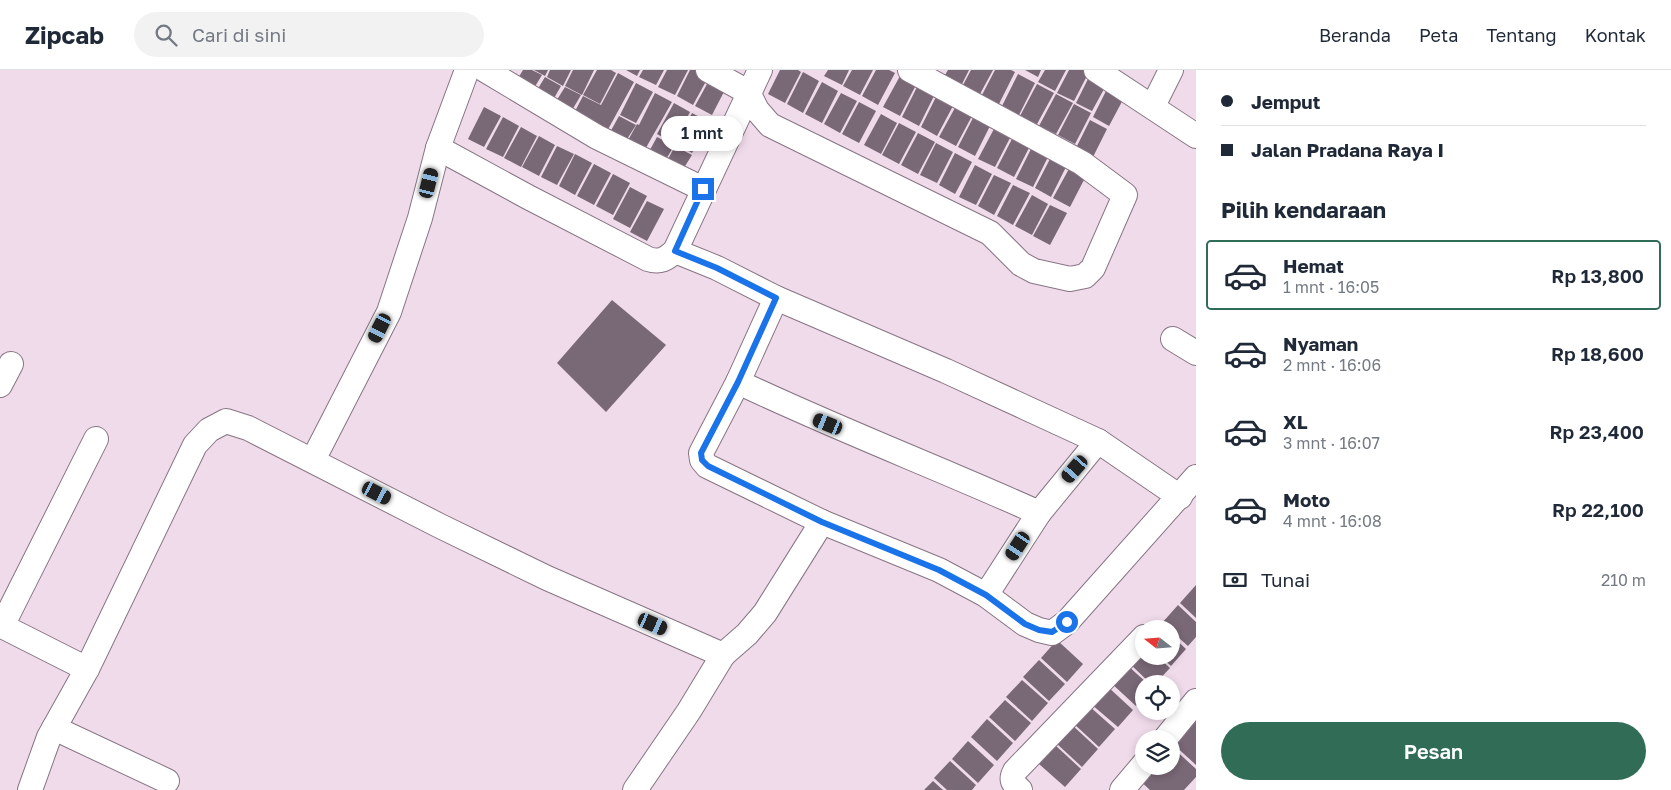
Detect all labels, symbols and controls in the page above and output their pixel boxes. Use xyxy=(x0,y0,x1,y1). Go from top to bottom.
search box xyxy=(134,12,484,57)
text: Zipcab xyxy=(25,20,104,49)
icon: search xyxy=(152,21,180,49)
text: Cari di sini xyxy=(192,23,286,46)
text: Beranda xyxy=(1319,24,1391,46)
text: Peta xyxy=(1419,24,1458,46)
text: Tentang xyxy=(1486,24,1557,46)
text: Kontak xyxy=(1585,24,1646,46)
text: Jemput xyxy=(1251,90,1320,113)
callout: 1 mnt xyxy=(662,116,744,152)
text: 1 mnt xyxy=(681,123,723,143)
text: Jalan Pradana Raya I xyxy=(1251,138,1444,161)
car xyxy=(418,167,439,199)
route end xyxy=(692,178,714,200)
text: Pilih kendaraan xyxy=(1221,196,1386,223)
icon: car xyxy=(1223,253,1268,298)
text: Hemat xyxy=(1283,254,1344,277)
text: Rp 13,800 xyxy=(1551,264,1644,287)
text: 1 mnt · 16:05 xyxy=(1283,277,1379,297)
car xyxy=(366,311,393,345)
icon: car xyxy=(1223,331,1268,376)
text: Nyaman xyxy=(1283,332,1358,355)
text: Rp 18,600 xyxy=(1551,342,1644,365)
text: 2 mnt · 16:06 xyxy=(1283,355,1381,375)
icon: car xyxy=(1223,409,1268,454)
text: XL xyxy=(1283,410,1308,433)
car xyxy=(811,411,844,437)
text: Rp 23,400 xyxy=(1549,420,1644,443)
text: 3 mnt · 16:07 xyxy=(1283,433,1380,453)
car xyxy=(1059,453,1090,485)
car xyxy=(360,480,393,506)
icon: car xyxy=(1223,487,1268,532)
text: Moto xyxy=(1283,488,1330,511)
text: Rp 22,100 xyxy=(1552,498,1644,521)
text: 4 mnt · 16:08 xyxy=(1283,511,1382,531)
car xyxy=(1003,529,1032,563)
icon: cash xyxy=(1221,566,1249,594)
text: Tunai xyxy=(1261,568,1310,591)
text: 210 m xyxy=(1601,570,1646,590)
car xyxy=(636,611,669,637)
route start xyxy=(1056,611,1078,633)
north arrow xyxy=(1135,620,1180,665)
map controls xyxy=(1135,620,1180,775)
button: locate xyxy=(1135,675,1180,720)
button: Pesan xyxy=(1221,722,1646,780)
button: layers xyxy=(1135,730,1180,775)

